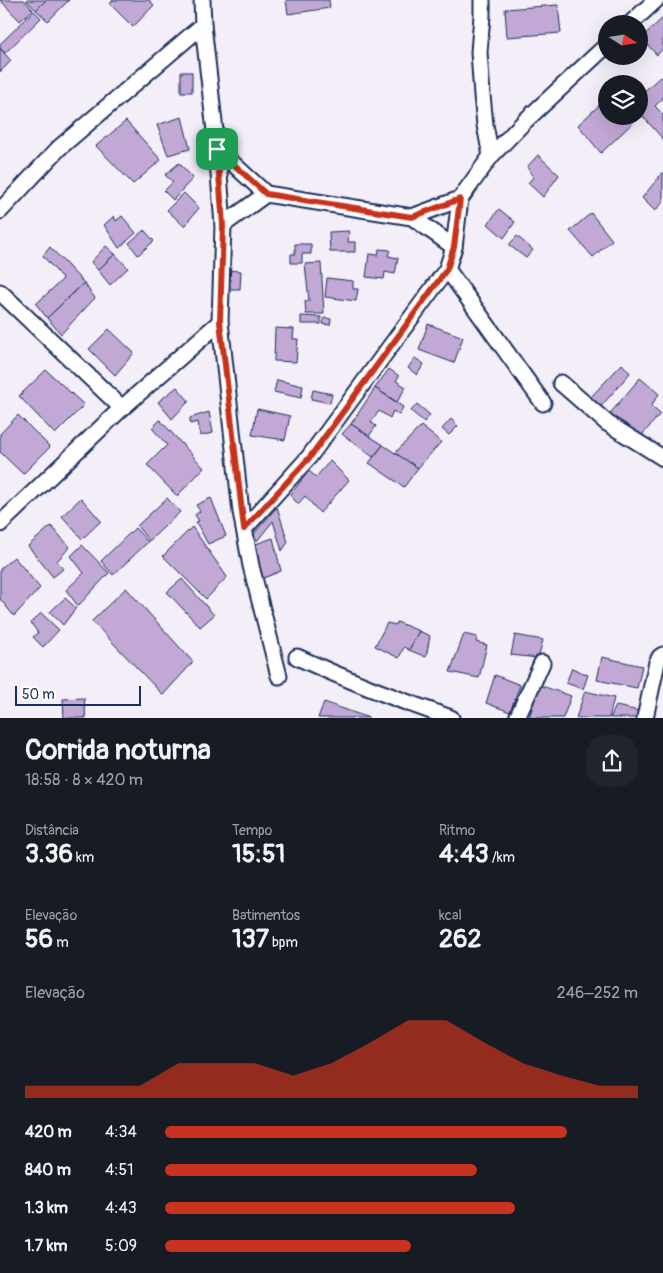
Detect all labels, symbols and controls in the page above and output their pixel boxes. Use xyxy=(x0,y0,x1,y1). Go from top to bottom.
north arrow xyxy=(598,15,648,65)
map controls xyxy=(598,15,648,125)
button: layers xyxy=(598,75,648,125)
pin xyxy=(196,128,238,170)
icon: arrive xyxy=(203,135,231,163)
scale bar xyxy=(15,683,141,706)
text: 50 m xyxy=(22,686,55,703)
text: Corrida noturna xyxy=(25,733,211,768)
button: share xyxy=(586,735,638,787)
text: 18:58 · 8 × 420 m xyxy=(25,770,143,790)
text: Distância xyxy=(25,822,79,839)
text: Tempo xyxy=(232,822,272,839)
text: Ritmo xyxy=(439,822,475,839)
text: 3.36 xyxy=(25,839,73,870)
text: 15:51 xyxy=(232,839,285,870)
text: 4:43 xyxy=(439,839,489,870)
text: km xyxy=(73,849,94,866)
text: /km xyxy=(489,849,515,866)
text: Elevação xyxy=(25,907,77,924)
text: Batimentos xyxy=(232,907,300,924)
text: kcal xyxy=(439,907,462,924)
text: 56 xyxy=(25,924,53,955)
text: 137 xyxy=(232,924,269,955)
text: 262 xyxy=(439,924,482,955)
text: m xyxy=(53,934,69,951)
text: bpm xyxy=(269,934,298,951)
text: Elevação xyxy=(25,983,85,1003)
text: 246–252 m xyxy=(557,983,638,1003)
text: 420 m xyxy=(25,1122,72,1142)
text: 4:34 xyxy=(105,1122,137,1142)
text: 840 m xyxy=(25,1160,71,1180)
text: 4:51 xyxy=(105,1160,133,1180)
text: 1.3 km xyxy=(25,1198,68,1218)
text: 4:43 xyxy=(105,1198,137,1218)
text: 1.7 km xyxy=(25,1236,68,1256)
text: 5:09 xyxy=(105,1236,137,1256)

